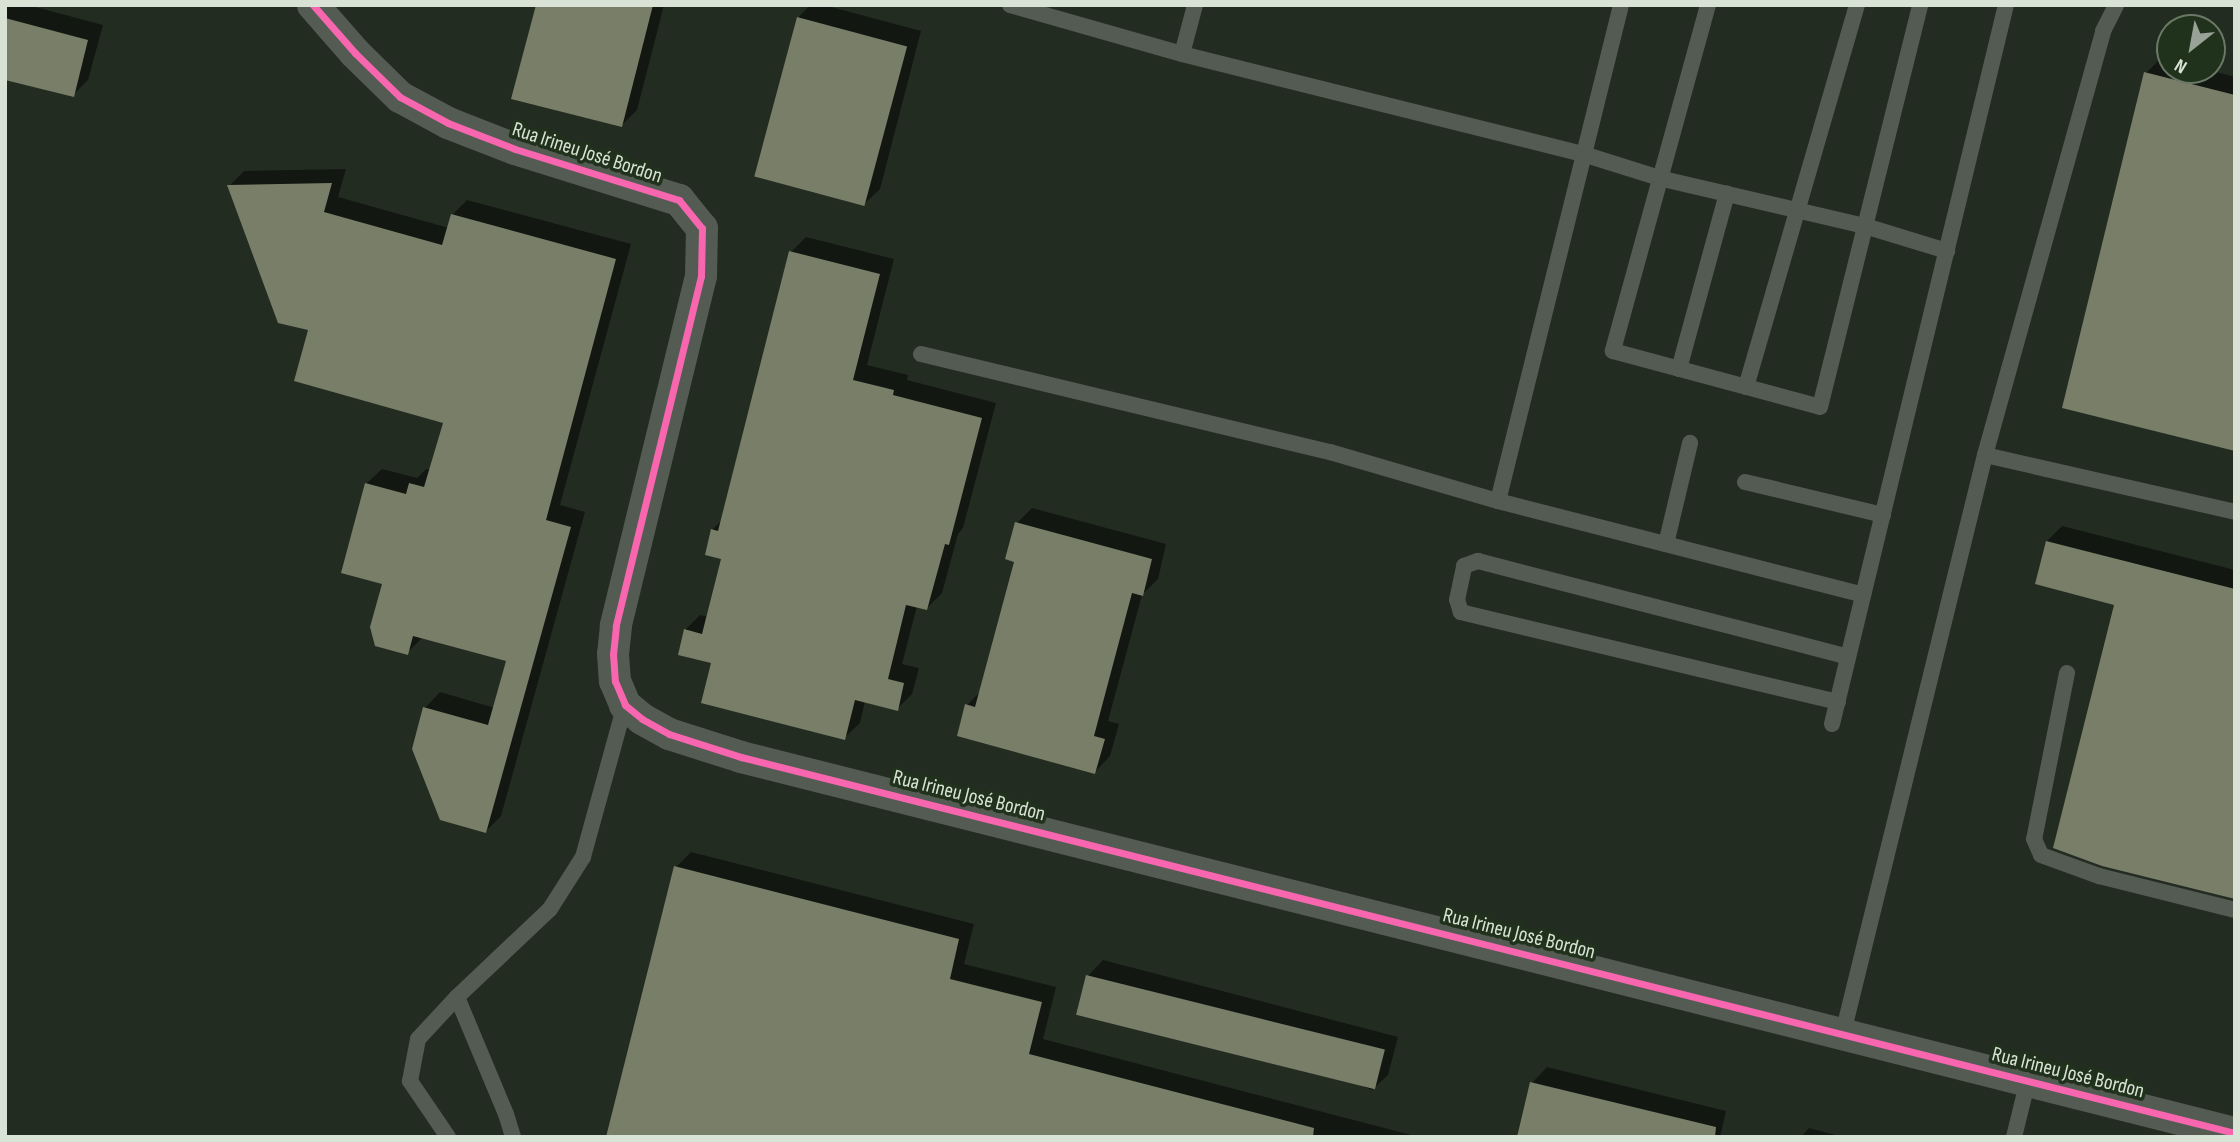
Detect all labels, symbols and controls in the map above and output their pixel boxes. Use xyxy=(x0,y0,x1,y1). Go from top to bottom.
north arrow xyxy=(2156,14,2226,84)
text: N xyxy=(2171,53,2191,78)
street label: Rua Irineu José Bordon xyxy=(509,117,665,189)
street label: Rua Irineu José Bordon xyxy=(890,765,1048,827)
street label: Rua Irineu José Bordon xyxy=(1440,903,1598,965)
street label: Rua Irineu José Bordon xyxy=(1989,1042,2147,1104)

